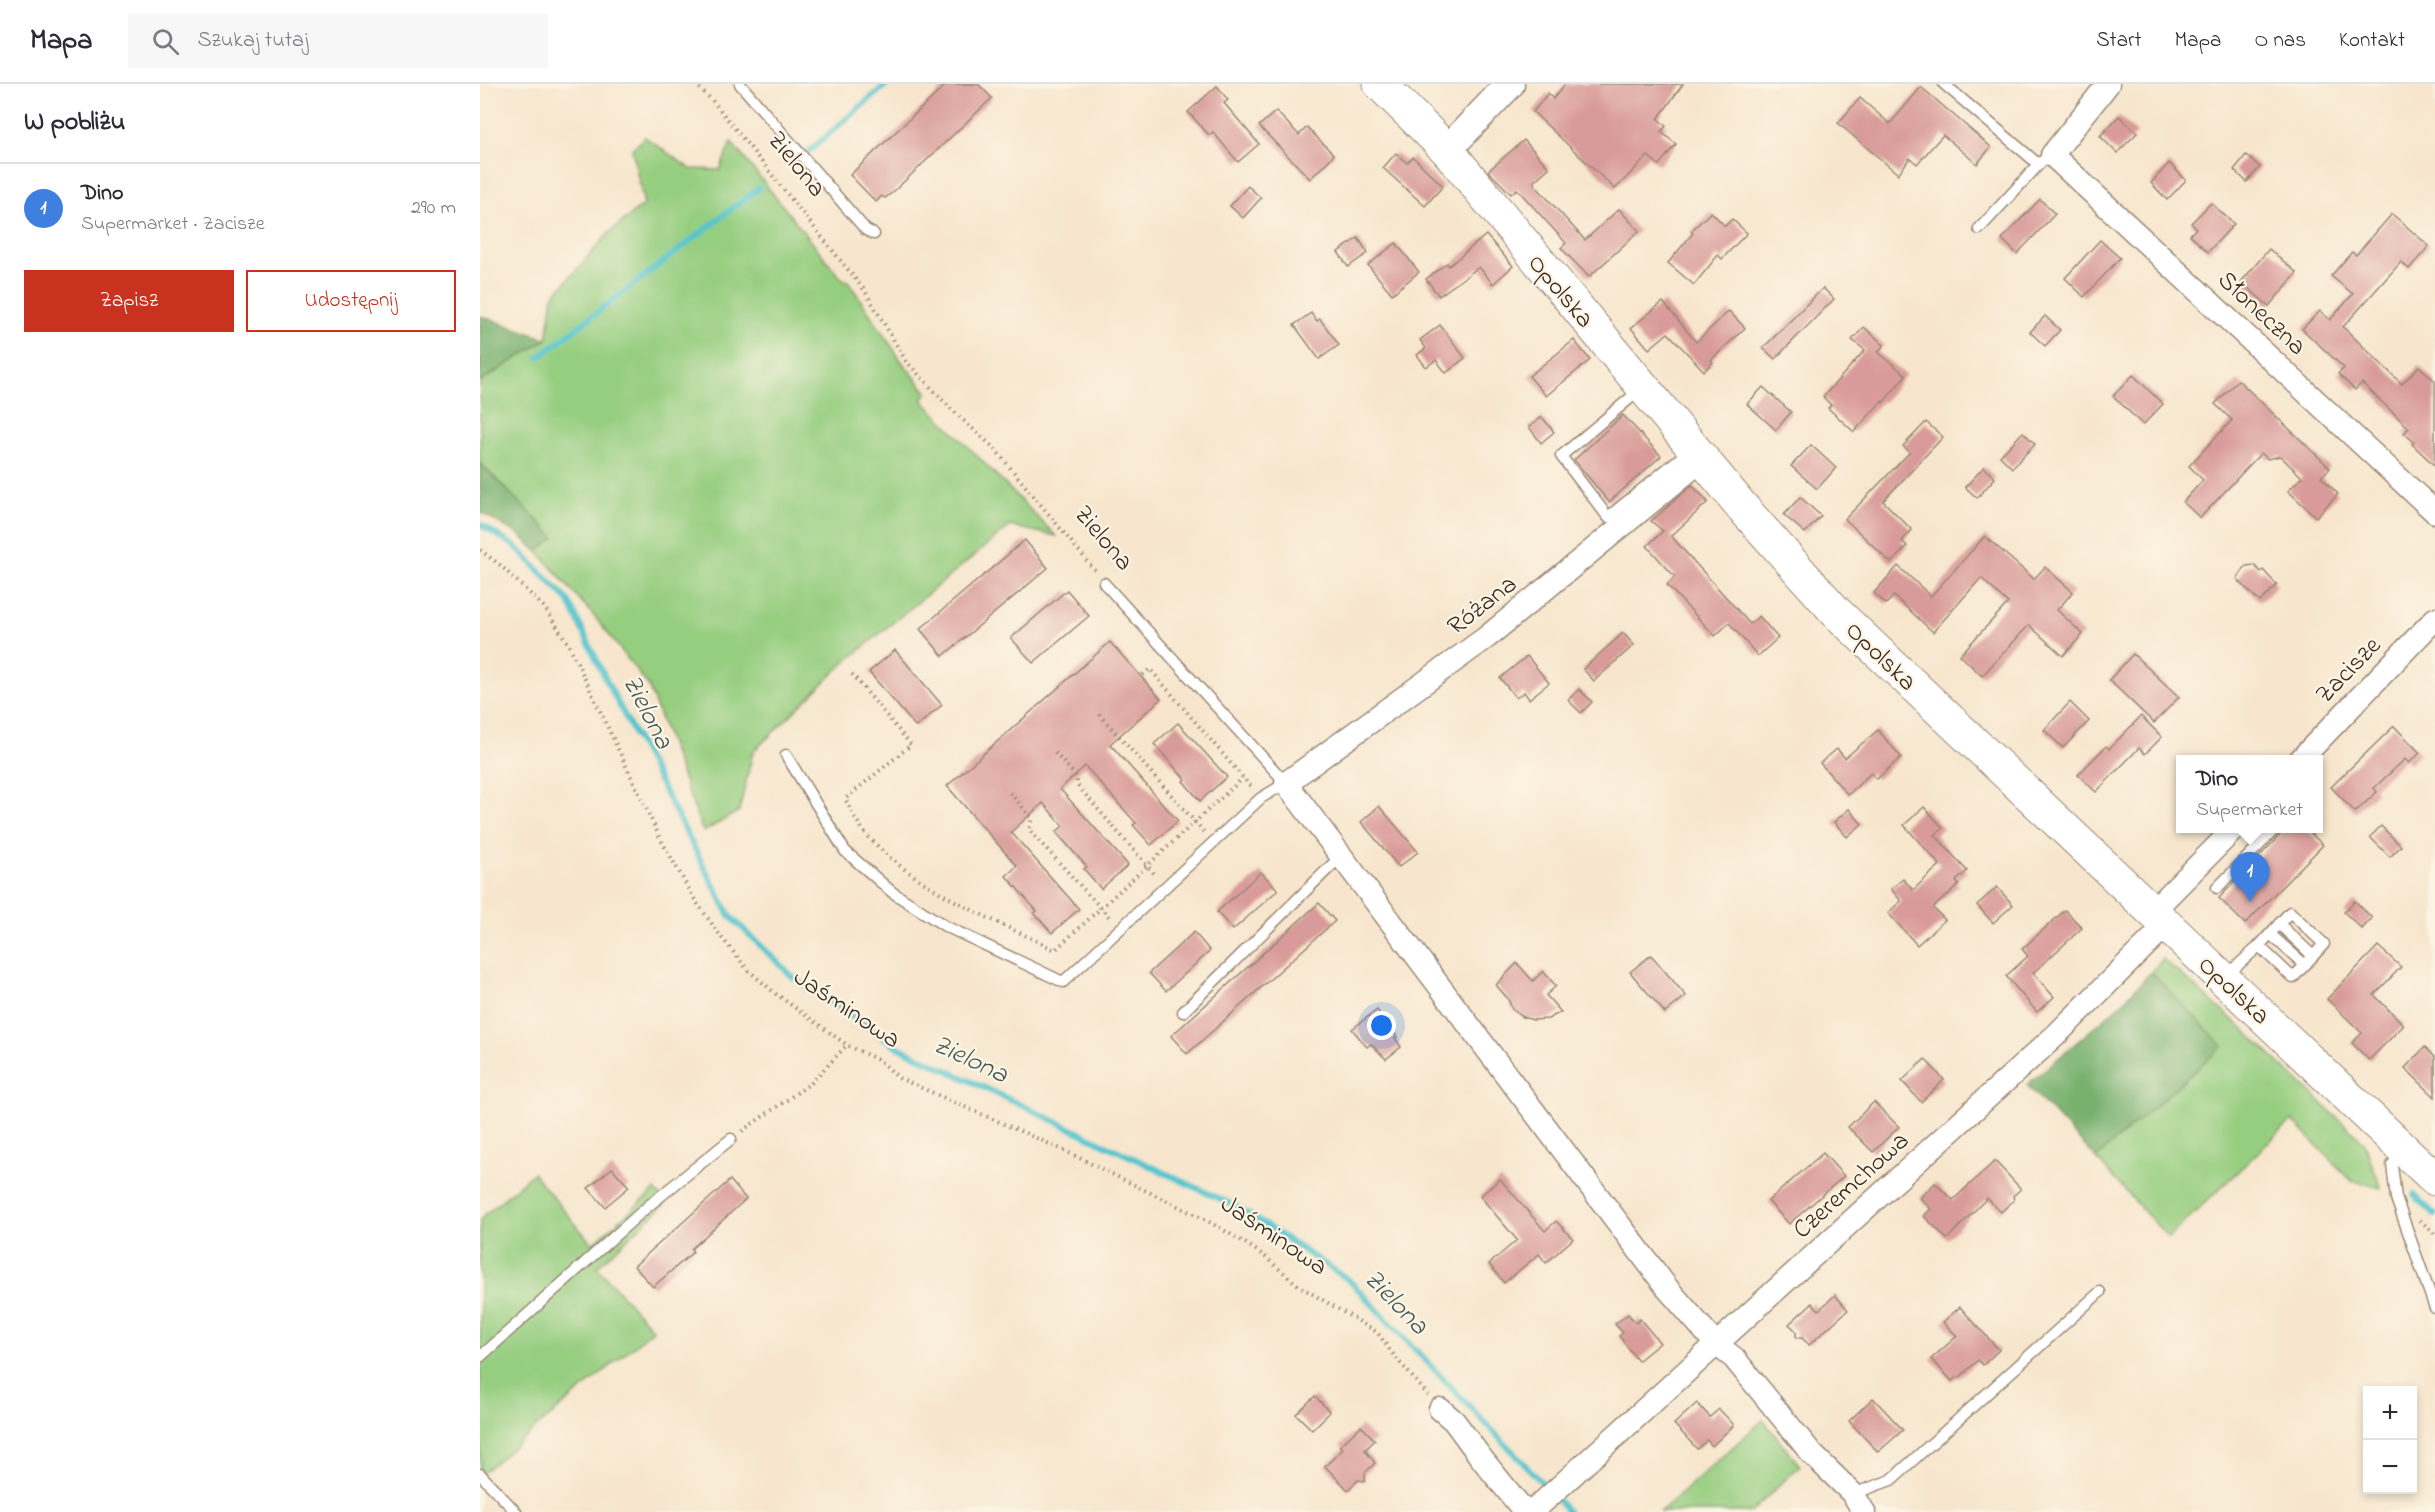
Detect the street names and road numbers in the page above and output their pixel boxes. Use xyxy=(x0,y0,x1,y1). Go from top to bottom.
street label: Zielona xyxy=(757,123,834,206)
street label: Opolska xyxy=(1517,246,1602,337)
street label: Słoneczna xyxy=(2208,263,2314,366)
street label: Zielona xyxy=(1064,498,1142,580)
street label: Różana xyxy=(1440,567,1526,646)
street label: Opolska xyxy=(1835,613,1924,701)
street label: Zacisze xyxy=(2307,629,2391,713)
street label: Opolska xyxy=(2188,948,2278,1035)
street label: Jaśminowa xyxy=(785,960,908,1059)
street label: Czeremchowa xyxy=(1785,1124,1919,1249)
street label: Jaśminowa xyxy=(1212,1187,1335,1286)

